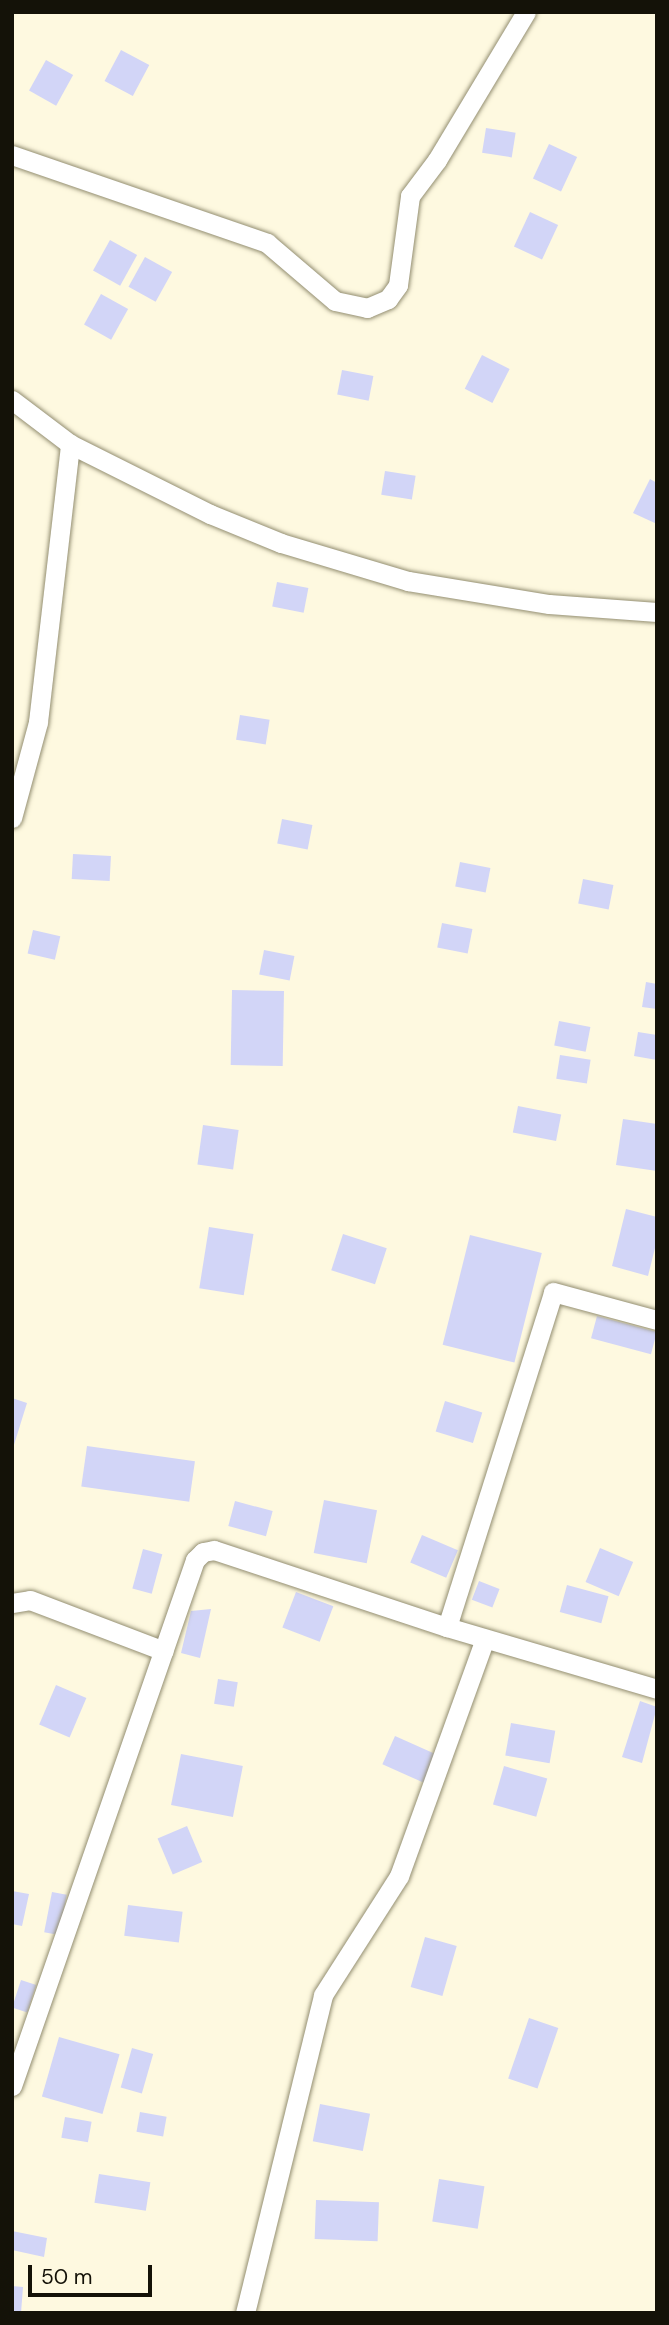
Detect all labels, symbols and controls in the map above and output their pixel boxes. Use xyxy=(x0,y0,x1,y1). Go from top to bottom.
scale bar xyxy=(32,2252,156,2296)
text: 50 m xyxy=(41,2263,92,2291)

